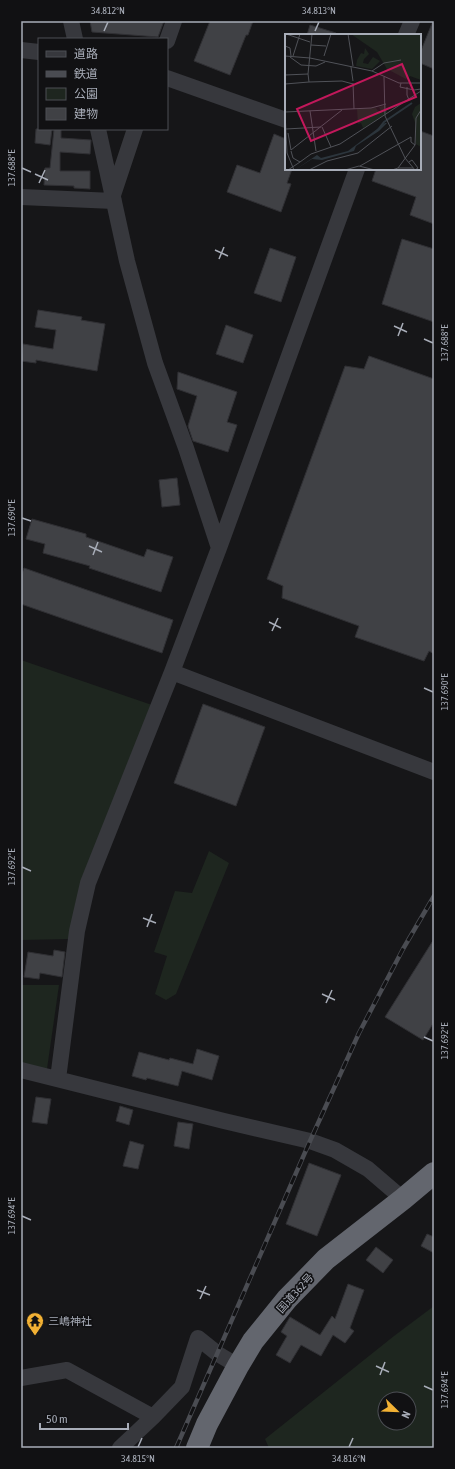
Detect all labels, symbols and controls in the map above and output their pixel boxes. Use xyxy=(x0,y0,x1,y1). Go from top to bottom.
text: 34.812°N xyxy=(91,5,125,16)
text: 34.813°N xyxy=(302,5,336,16)
inset map xyxy=(285,34,421,170)
legend xyxy=(38,38,168,130)
text: 道路 xyxy=(74,47,98,61)
text: 鉄道 xyxy=(74,67,98,81)
text: 公園 xyxy=(74,87,98,101)
text: 建物 xyxy=(74,107,98,121)
text: 137.688°E xyxy=(6,149,17,187)
text: 137.688°E xyxy=(439,324,450,362)
text: 137.690°E xyxy=(6,499,17,537)
text: 137.690°E xyxy=(439,673,450,711)
text: 137.692°E xyxy=(6,848,17,886)
text: 137.692°E xyxy=(439,1022,450,1060)
text: 137.694°E xyxy=(6,1197,17,1235)
street label: 国道362号 xyxy=(274,1271,316,1315)
temple icon: 三嶋神社 xyxy=(25,1311,45,1336)
place label: 三嶋神社 xyxy=(48,1315,92,1327)
text: 137.694°E xyxy=(439,1371,450,1409)
north arrow xyxy=(377,1391,417,1431)
scale bar xyxy=(40,1405,128,1431)
text: N xyxy=(399,1410,413,1420)
text: 50 m xyxy=(46,1412,68,1426)
text: 34.815°N xyxy=(121,1453,155,1464)
text: 34.816°N xyxy=(332,1453,366,1464)

